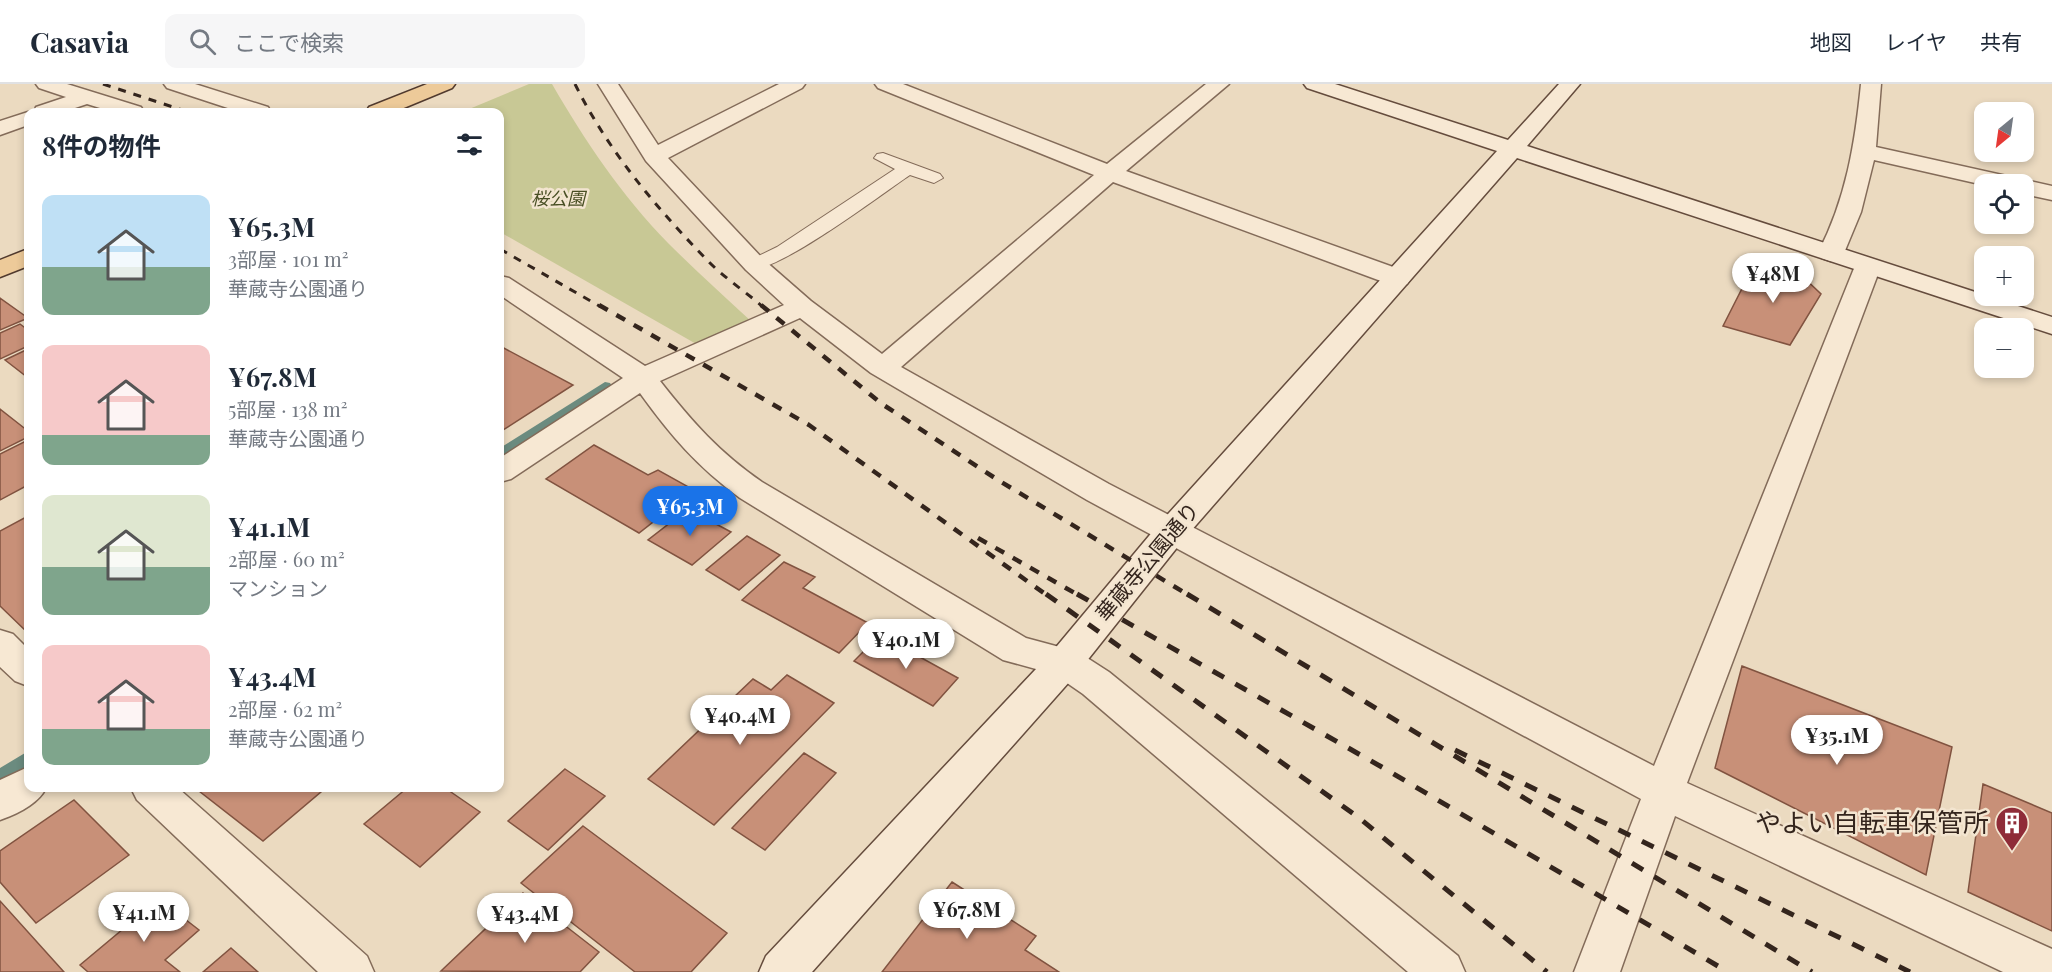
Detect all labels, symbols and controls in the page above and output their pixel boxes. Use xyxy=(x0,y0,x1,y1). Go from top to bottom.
search box xyxy=(165,14,585,68)
text: Casavia xyxy=(30,23,129,60)
icon: search xyxy=(186,25,219,58)
text: ここで検索 xyxy=(234,27,344,57)
text: 地図 xyxy=(1810,27,1852,55)
text: レイヤ xyxy=(1885,27,1947,55)
text: 共有 xyxy=(1980,27,2022,55)
north arrow xyxy=(1974,102,2034,162)
map controls xyxy=(1974,102,2034,378)
text: 8件の物件 xyxy=(42,128,161,163)
icon: filters xyxy=(453,128,486,161)
button: locate xyxy=(1974,174,2034,234)
park label: 桜公園 xyxy=(531,186,588,210)
text: ¥65.3M xyxy=(228,209,315,244)
icon: home xyxy=(90,219,162,291)
text: 3部屋 · 101 m² xyxy=(228,245,349,272)
button: + xyxy=(1974,246,2034,306)
pin: ¥48M xyxy=(1737,253,1809,304)
text: ¥48M xyxy=(1746,259,1800,286)
text: 華蔵寺公園通り xyxy=(228,274,368,301)
button: − xyxy=(1974,318,2034,378)
text: ¥67.8M xyxy=(228,359,317,394)
icon: home xyxy=(90,369,162,441)
text: 5部屋 · 138 m² xyxy=(228,395,348,422)
text: 華蔵寺公園通り xyxy=(228,424,368,451)
pin: ¥65.3M xyxy=(641,486,739,537)
text: ¥65.3M xyxy=(656,492,724,519)
street label: 華蔵寺公園通り xyxy=(1088,495,1204,626)
text: ¥41.1M xyxy=(228,509,310,544)
icon: home xyxy=(90,519,162,591)
text: 2部屋 · 60 m² xyxy=(228,545,345,572)
text: マンション xyxy=(228,574,328,601)
pin: ¥40.1M xyxy=(857,619,955,670)
text: ¥40.1M xyxy=(872,625,940,652)
text: ¥43.4M xyxy=(228,659,316,694)
icon: home xyxy=(90,669,162,741)
text: 2部屋 · 62 m² xyxy=(228,695,342,722)
pin: ¥40.4M xyxy=(691,695,789,746)
text: ¥40.4M xyxy=(704,701,776,728)
pin: ¥35.1M xyxy=(1788,715,1886,766)
text: ¥35.1M xyxy=(1805,721,1869,748)
text: 華蔵寺公園通り xyxy=(228,724,368,751)
place label: やよい自転車保管所 xyxy=(1755,804,1989,839)
building icon: やよい自転車保管所 xyxy=(1994,805,2030,852)
pin: ¥67.8M xyxy=(918,889,1016,940)
pin: ¥41.1M xyxy=(95,892,193,943)
pin: ¥43.4M xyxy=(476,893,574,944)
text: ¥67.8M xyxy=(933,895,1001,922)
text: ¥41.1M xyxy=(112,898,176,925)
text: ¥43.4M xyxy=(491,899,559,926)

